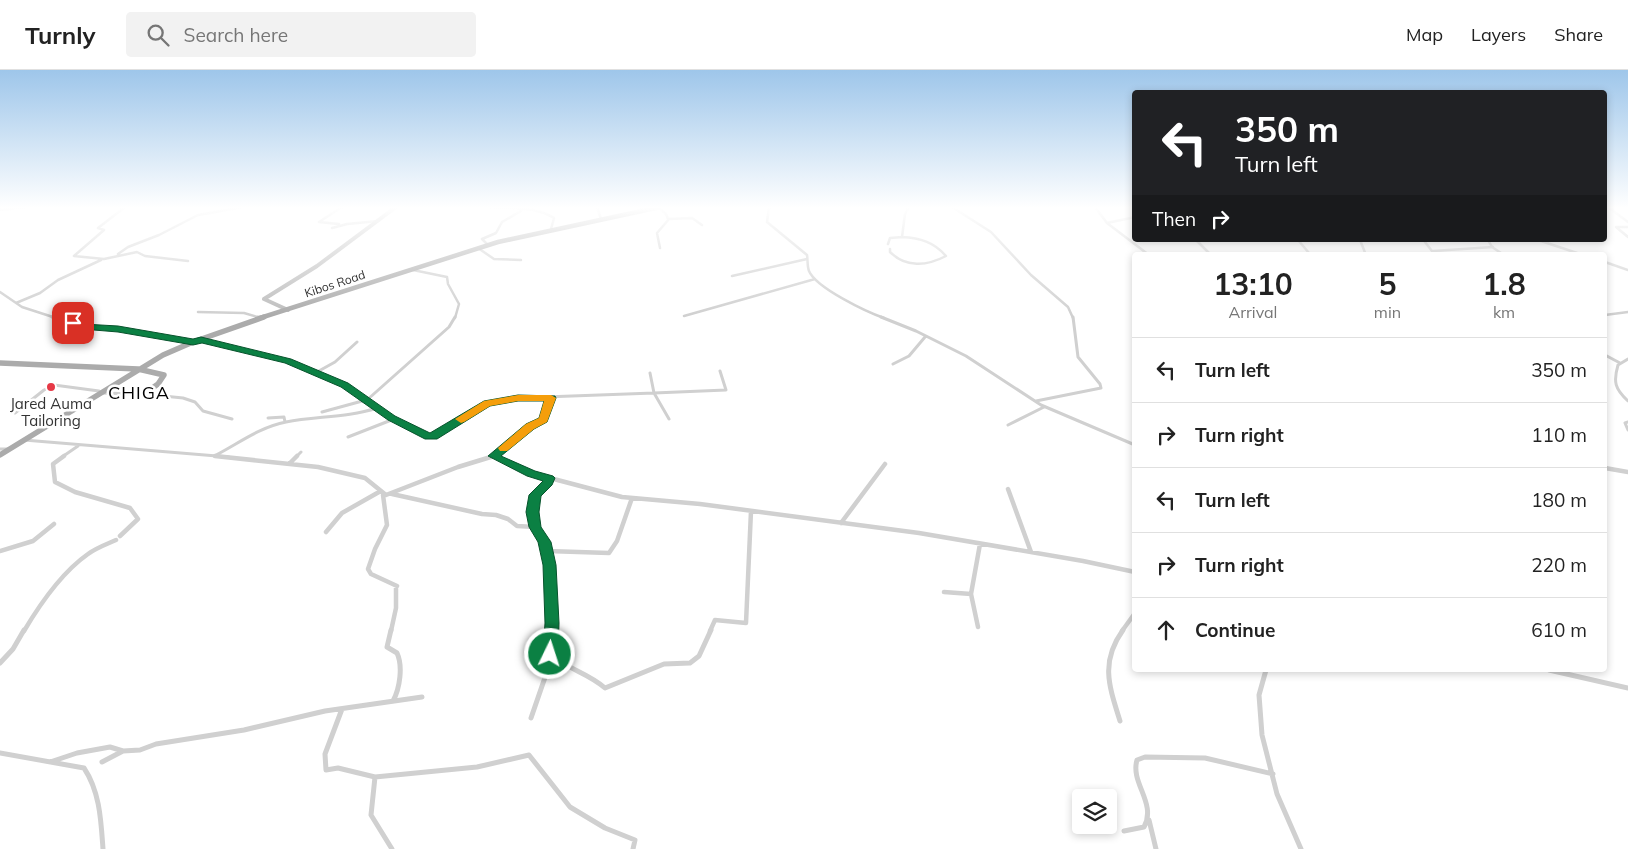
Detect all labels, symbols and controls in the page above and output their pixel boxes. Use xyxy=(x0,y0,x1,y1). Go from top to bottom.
search box xyxy=(126,12,476,57)
text: Turnly xyxy=(25,20,96,50)
icon: search xyxy=(144,21,172,49)
text: Search here xyxy=(184,23,288,47)
text: Map xyxy=(1406,23,1443,46)
text: Layers xyxy=(1471,23,1526,46)
text: Share xyxy=(1554,23,1603,46)
text: 350 m xyxy=(1235,107,1339,151)
icon: left xyxy=(1152,110,1217,175)
text: Turn left xyxy=(1235,150,1318,178)
icon: right xyxy=(1206,205,1234,233)
text: Then xyxy=(1152,207,1196,231)
text: 13:10 xyxy=(1213,265,1293,303)
text: 5 xyxy=(1378,265,1396,303)
text: 1.8 xyxy=(1482,265,1526,303)
street label: Kibos Road xyxy=(303,267,367,300)
pin xyxy=(52,302,94,344)
text: Arrival xyxy=(1228,302,1277,322)
text: min xyxy=(1374,302,1401,322)
text: km xyxy=(1493,302,1515,322)
icon: arrive xyxy=(59,309,87,337)
icon: left xyxy=(1152,356,1180,384)
text: Turn left xyxy=(1195,358,1270,382)
text: 350 m xyxy=(1531,358,1587,382)
marker: Jared Auma Tailoring xyxy=(45,381,57,393)
district label: CHIGA xyxy=(108,381,170,404)
place label: Jared Auma Tailoring xyxy=(10,394,92,430)
icon: right xyxy=(1152,421,1180,449)
text: Turn right xyxy=(1195,423,1284,447)
text: 110 m xyxy=(1531,423,1587,447)
icon: left xyxy=(1152,486,1180,514)
text: Turn left xyxy=(1195,488,1270,512)
text: 180 m xyxy=(1531,488,1587,512)
icon: right xyxy=(1152,551,1180,579)
text: Turn right xyxy=(1195,553,1284,577)
text: 220 m xyxy=(1531,553,1587,577)
icon: ahead xyxy=(1152,616,1180,644)
text: Continue xyxy=(1195,618,1275,642)
text: 610 m xyxy=(1531,618,1587,642)
position arrow xyxy=(523,627,575,679)
map controls xyxy=(1072,789,1117,834)
button: layers xyxy=(1072,789,1117,834)

